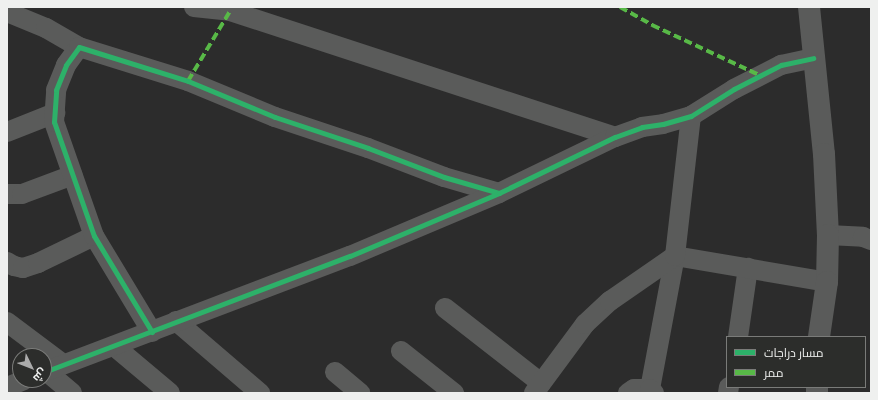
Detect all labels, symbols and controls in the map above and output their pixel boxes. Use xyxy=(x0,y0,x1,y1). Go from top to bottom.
legend xyxy=(726,336,866,388)
text: مسار دراجات xyxy=(764,345,823,360)
north arrow xyxy=(12,348,52,388)
text: ممر xyxy=(764,365,783,380)
text: ش xyxy=(30,366,50,385)

